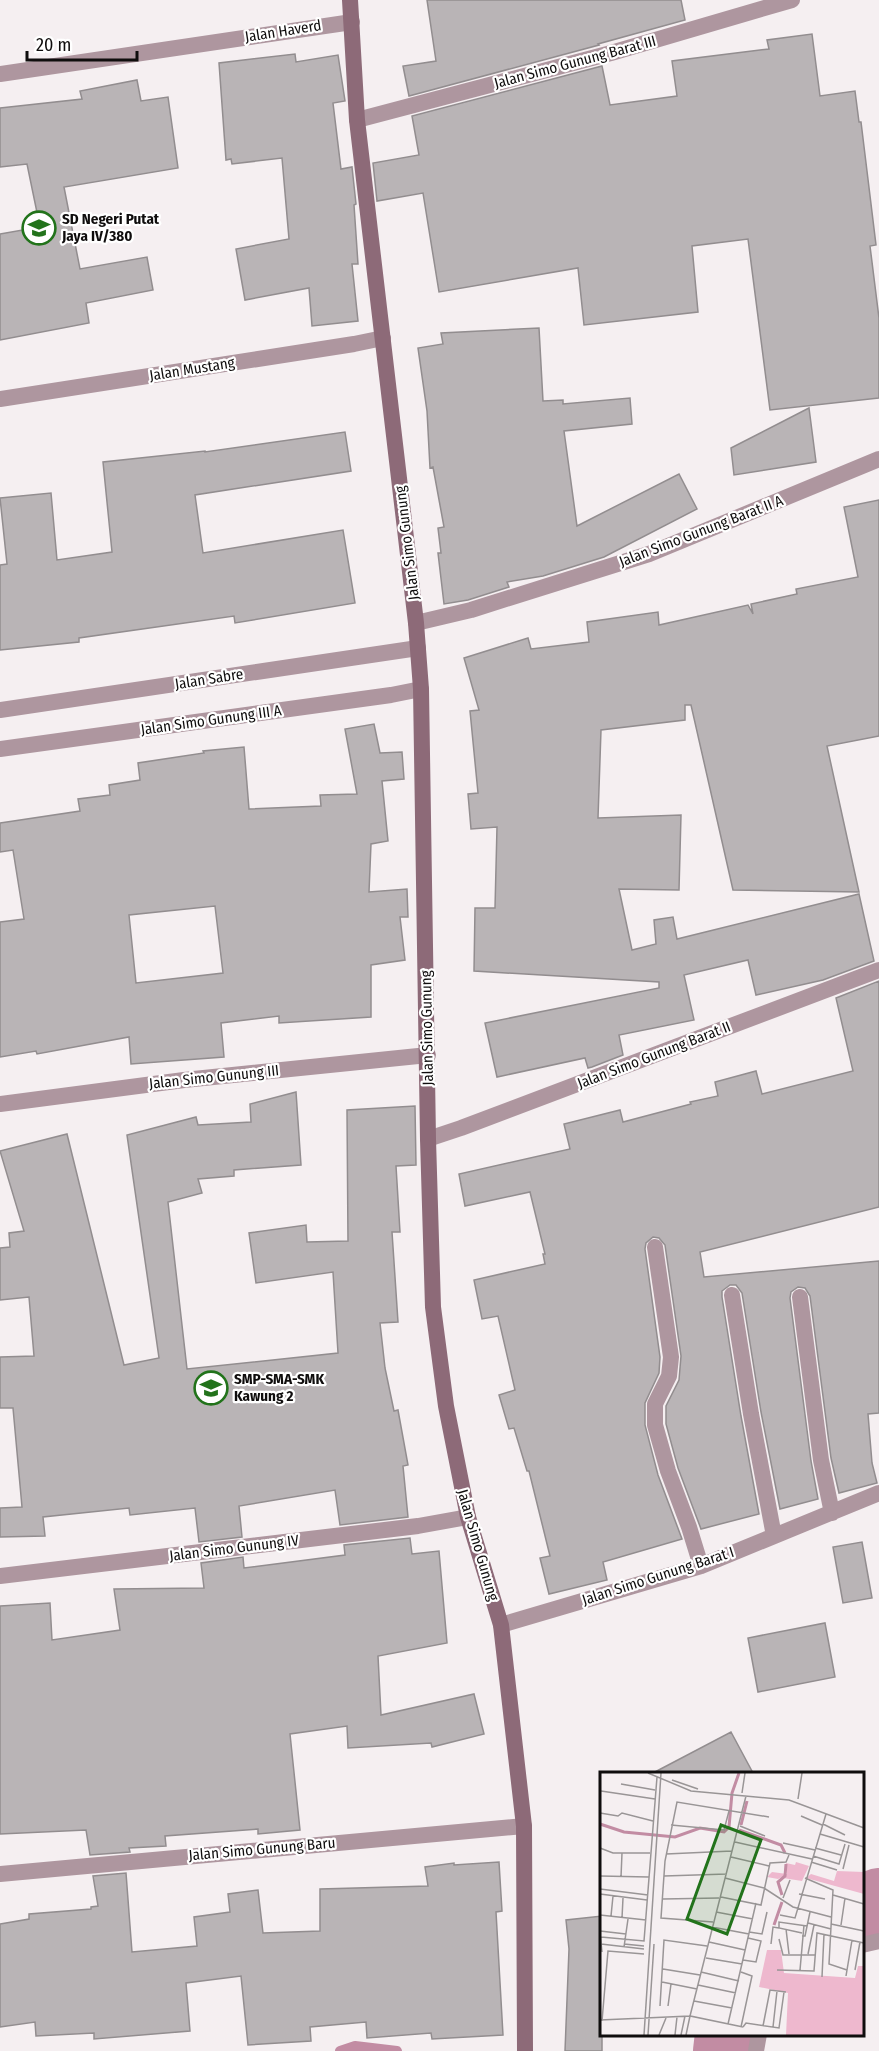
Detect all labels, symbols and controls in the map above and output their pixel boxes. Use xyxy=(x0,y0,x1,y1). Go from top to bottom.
street label: Jalan Haverd xyxy=(244,16,322,46)
scale bar xyxy=(27,24,136,62)
street label: Jalan Simo Gunung Barat III xyxy=(492,32,658,92)
text: 20 m xyxy=(36,34,71,56)
school or university icon: SD Negeri Putat Jaya IV/380 xyxy=(21,210,57,246)
place label: SD Negeri Putat Jaya IV/380 xyxy=(61,210,160,245)
street label: Jalan Mustang xyxy=(148,353,236,385)
street label: Jalan Simo Gunung xyxy=(391,485,423,601)
street label: Jalan Simo Gunung Barat II A xyxy=(616,491,786,571)
street label: Jalan Sabre xyxy=(174,665,244,693)
street label: Jalan Simo Gunung III A xyxy=(139,701,283,739)
street label: Jalan Simo Gunung xyxy=(417,970,437,1086)
street label: Jalan Simo Gunung Barat II xyxy=(575,1017,733,1093)
street label: Jalan Simo Gunung III xyxy=(148,1061,280,1093)
school or university icon: SMP-SMA-SMK Kawung 2 xyxy=(193,1370,229,1406)
place label: SMP-SMA-SMK Kawung 2 xyxy=(234,1370,324,1405)
street label: Jalan Simo Gunung xyxy=(453,1487,503,1603)
street label: Jalan Simo Gunung IV xyxy=(168,1531,300,1565)
street label: Jalan Simo Gunung Barat I xyxy=(580,1543,736,1609)
inset map xyxy=(600,1772,864,2036)
street label: Jalan Simo Gunung Baru xyxy=(188,1834,336,1864)

